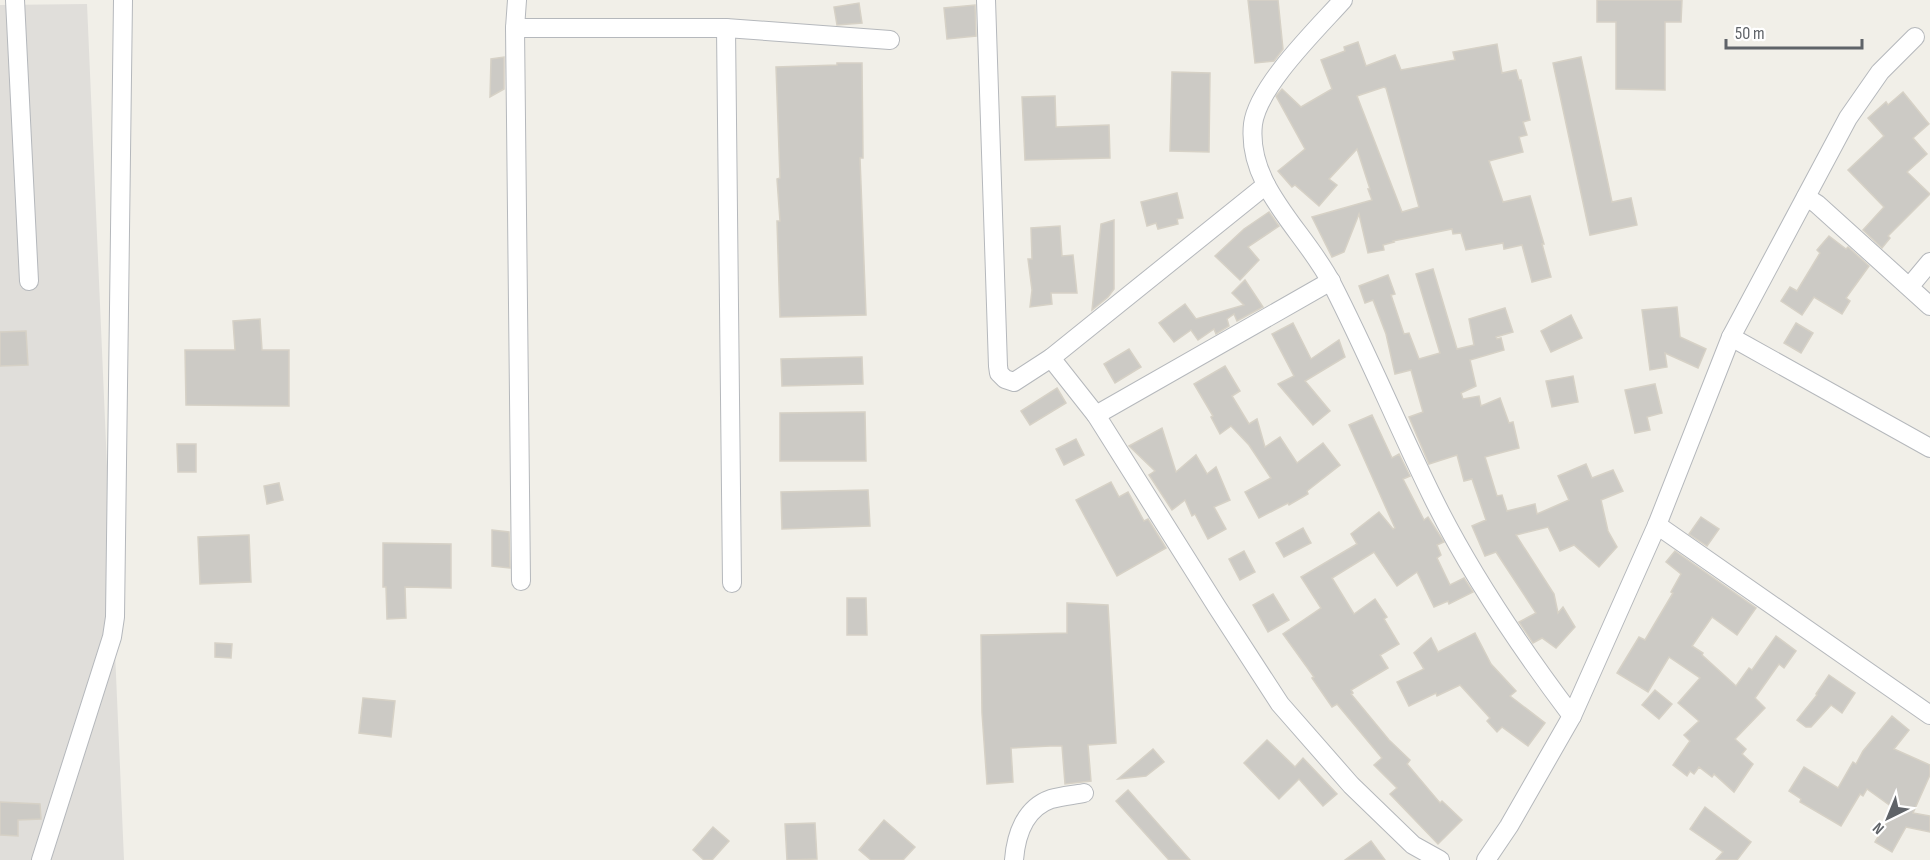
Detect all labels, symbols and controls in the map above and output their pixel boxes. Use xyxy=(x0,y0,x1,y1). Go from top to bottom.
scale bar xyxy=(1726,12,1862,50)
text: 50 m xyxy=(1735,23,1765,44)
north arrow xyxy=(1858,788,1918,848)
text: N xyxy=(1869,818,1888,838)

